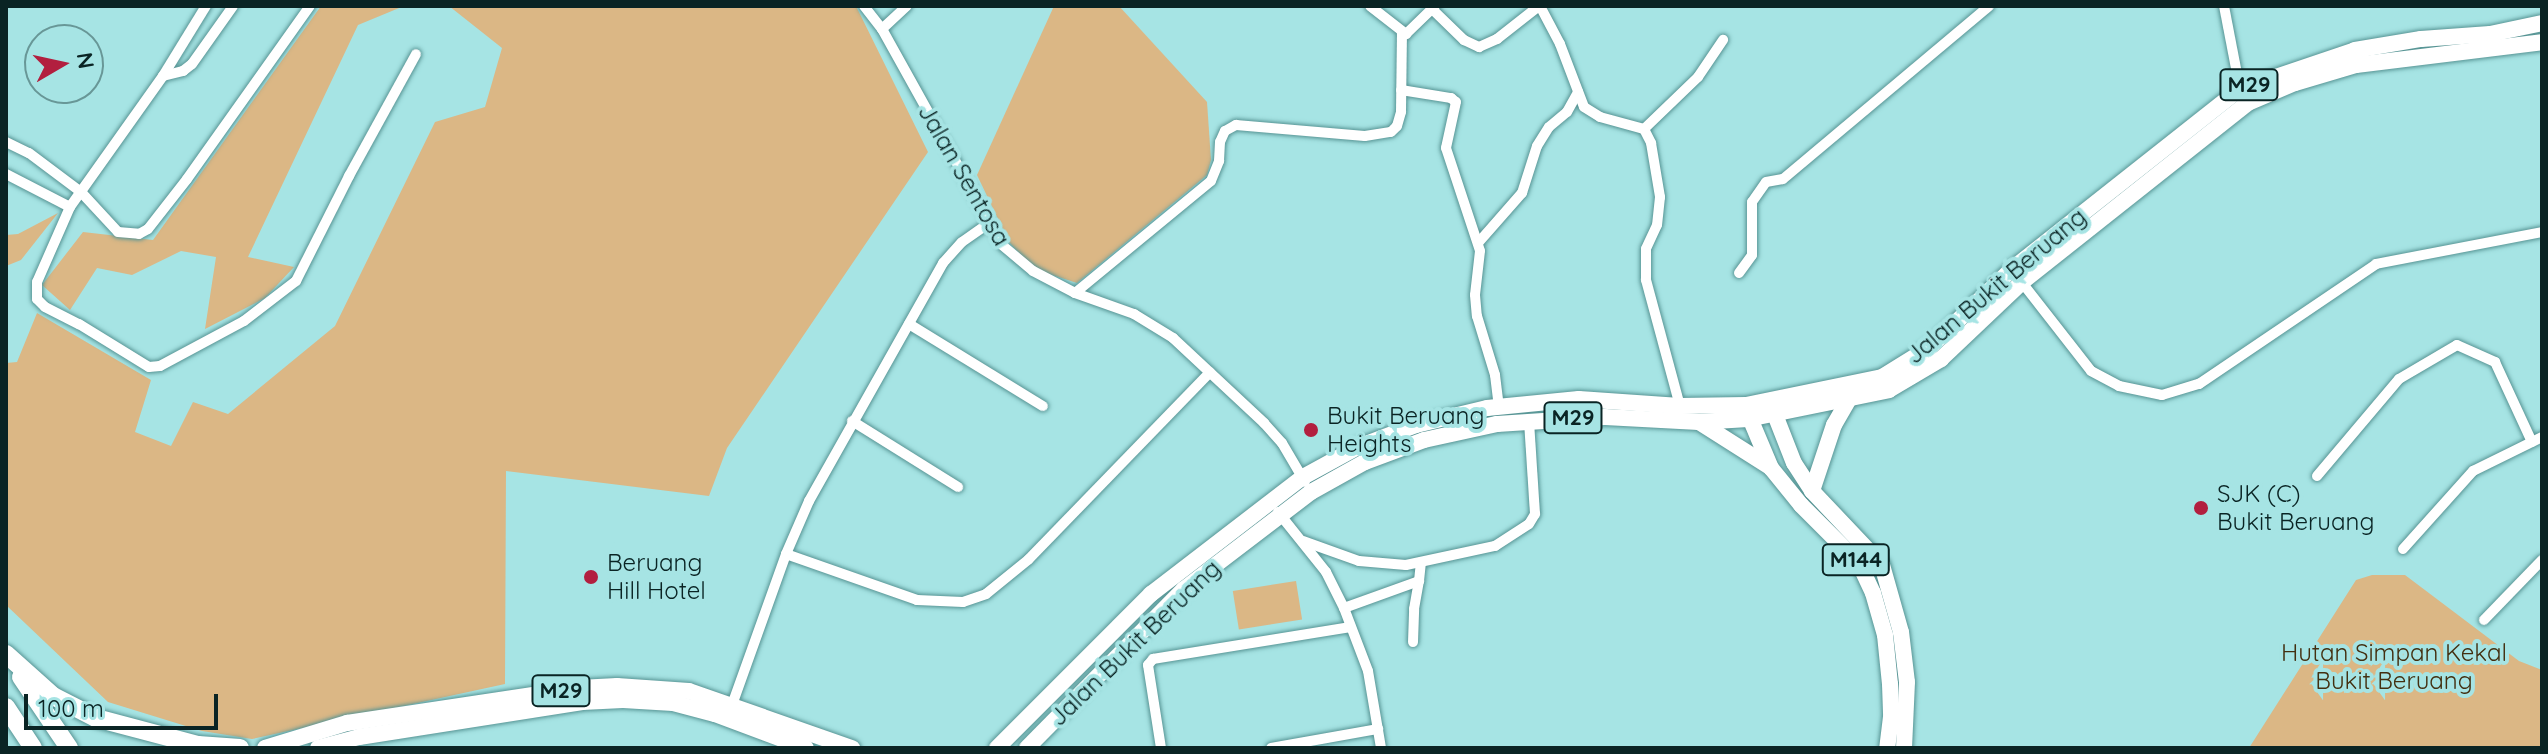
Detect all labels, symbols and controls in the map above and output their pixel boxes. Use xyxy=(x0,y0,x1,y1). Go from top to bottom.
north arrow xyxy=(24,24,104,104)
text: N xyxy=(71,50,101,71)
road number: M29 xyxy=(2219,67,2279,103)
street label: Jalan Sentosa xyxy=(912,99,1016,251)
street label: Jalan Bukit Beruang xyxy=(1900,202,2092,370)
road number: M29 xyxy=(1543,400,1603,436)
place label: Bukit Beruang Heights xyxy=(1327,402,1484,458)
marker: Bukit Beruang Heights xyxy=(1302,421,1320,439)
place label: SJK (C) Bukit Beruang xyxy=(2217,480,2374,536)
marker: SJK (C) Bukit Beruang xyxy=(2192,499,2210,517)
road number: M144 xyxy=(1820,542,1892,578)
place label: Beruang Hill Hotel xyxy=(607,549,706,605)
street label: Jalan Bukit Beruang xyxy=(1044,554,1226,732)
marker: Beruang Hill Hotel xyxy=(582,568,600,586)
park label: Hutan Simpan Kekal Bukit Beruang xyxy=(2281,639,2507,695)
road number: M29 xyxy=(531,673,591,709)
scale bar xyxy=(28,678,222,728)
text: 100 m xyxy=(38,693,104,723)

